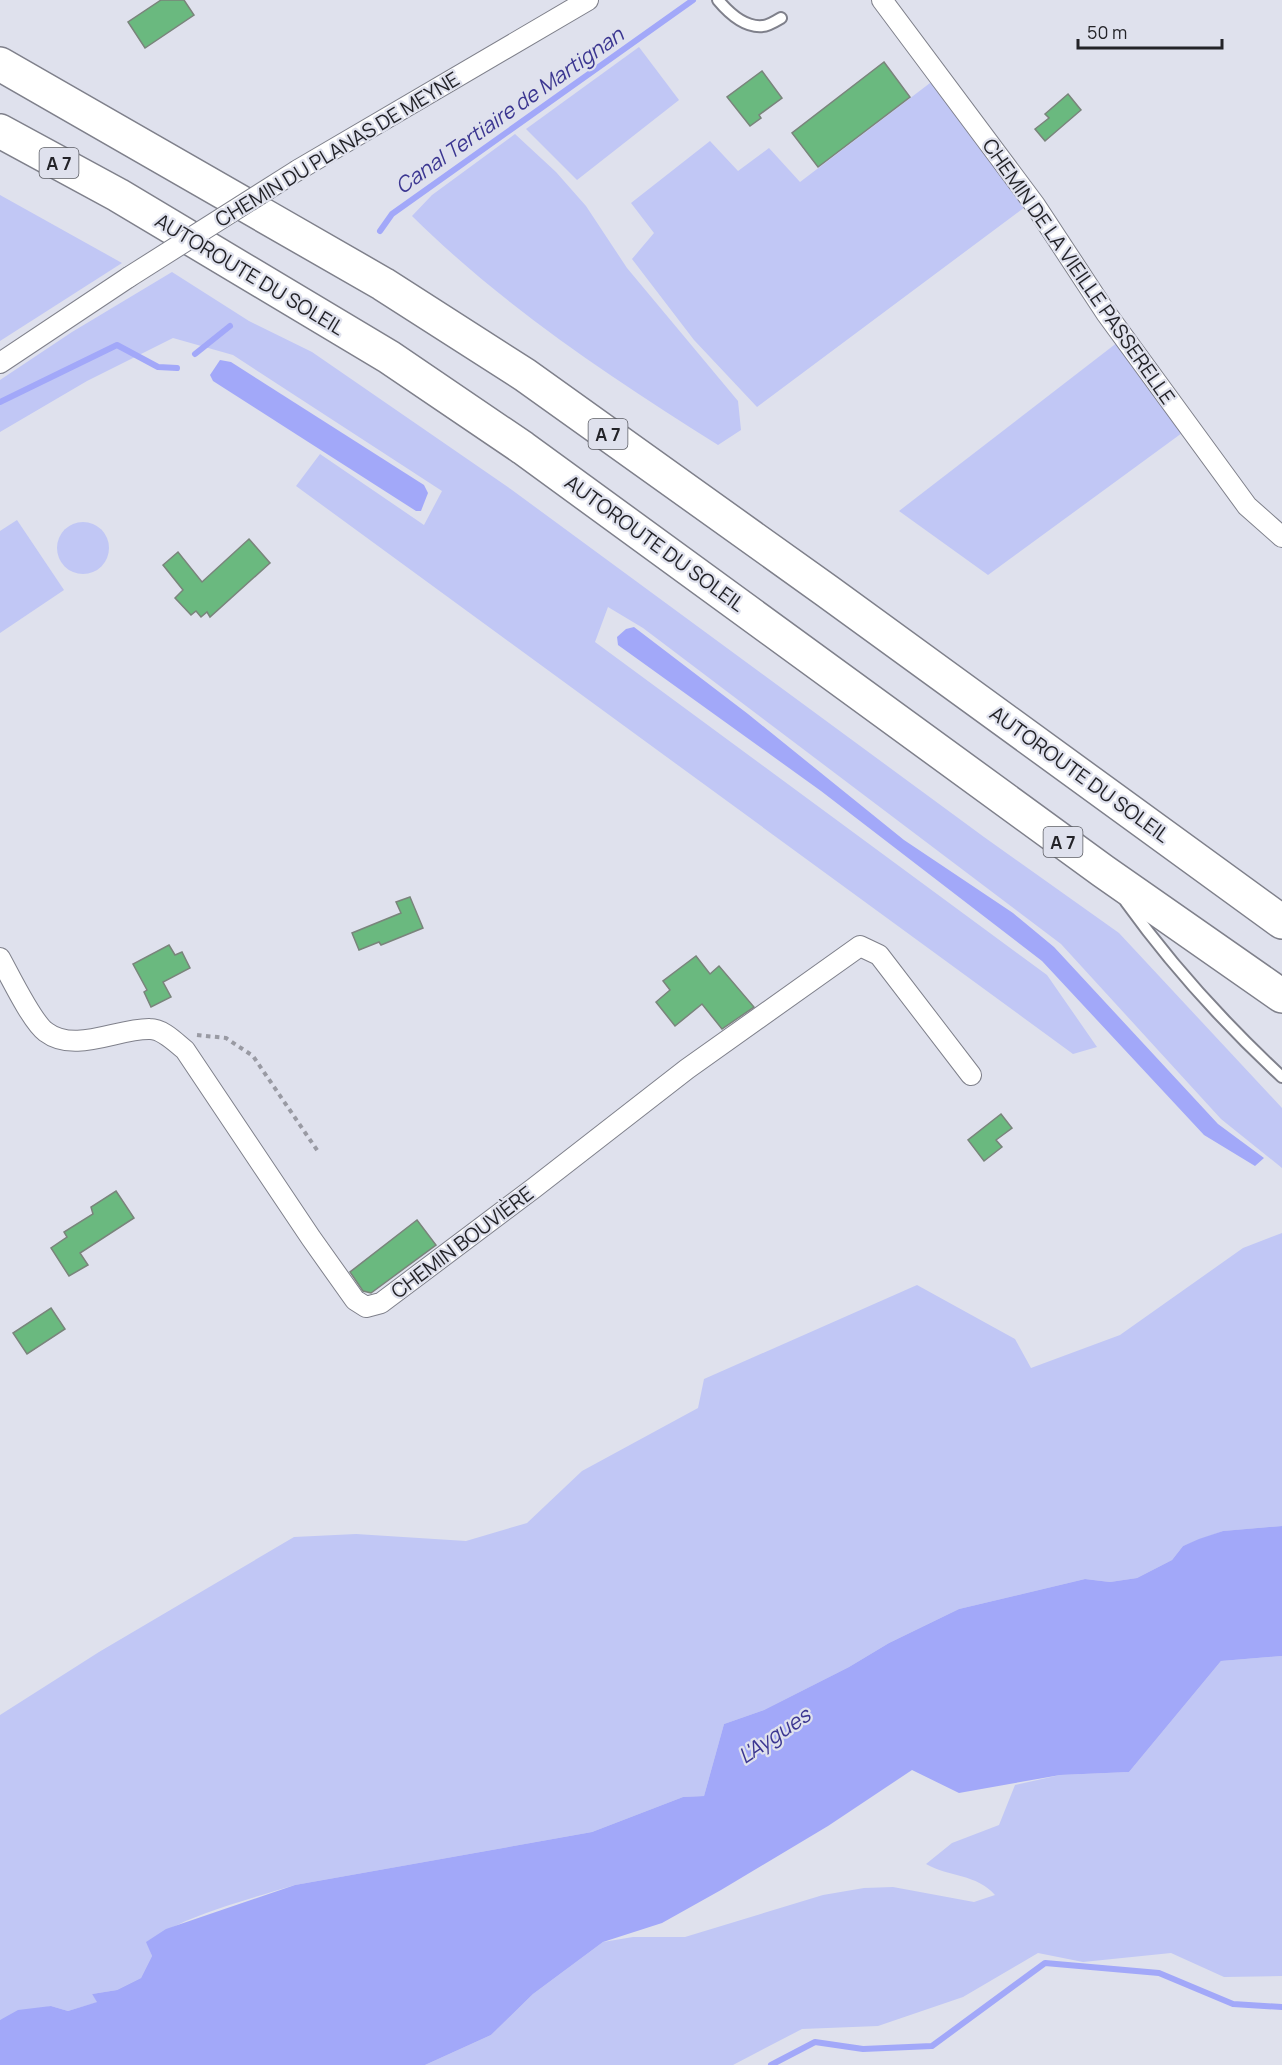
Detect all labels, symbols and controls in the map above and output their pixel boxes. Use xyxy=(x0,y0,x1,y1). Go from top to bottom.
scale bar xyxy=(1078,12,1222,50)
water label: Canal Tertiaire de Martignan xyxy=(389,20,630,200)
text: 50 m xyxy=(1087,20,1127,44)
street label: CHEMIN DU PLANAS DE MEYNE xyxy=(210,65,464,233)
street label: CHEMIN DE LA VIEILLE PASSERELLE xyxy=(977,133,1181,409)
road number: A 7 xyxy=(40,148,78,178)
street label: AUTOROUTE DU SOLEIL xyxy=(151,207,349,341)
road number: A 7 xyxy=(588,419,628,449)
street label: AUTOROUTE DU SOLEIL xyxy=(560,469,750,617)
street label: AUTOROUTE DU SOLEIL xyxy=(985,700,1175,848)
road number: A 7 xyxy=(1044,827,1082,857)
street label: CHEMIN BOUVIÈRE xyxy=(385,1180,539,1304)
water label: L'Aygues xyxy=(732,1700,817,1769)

